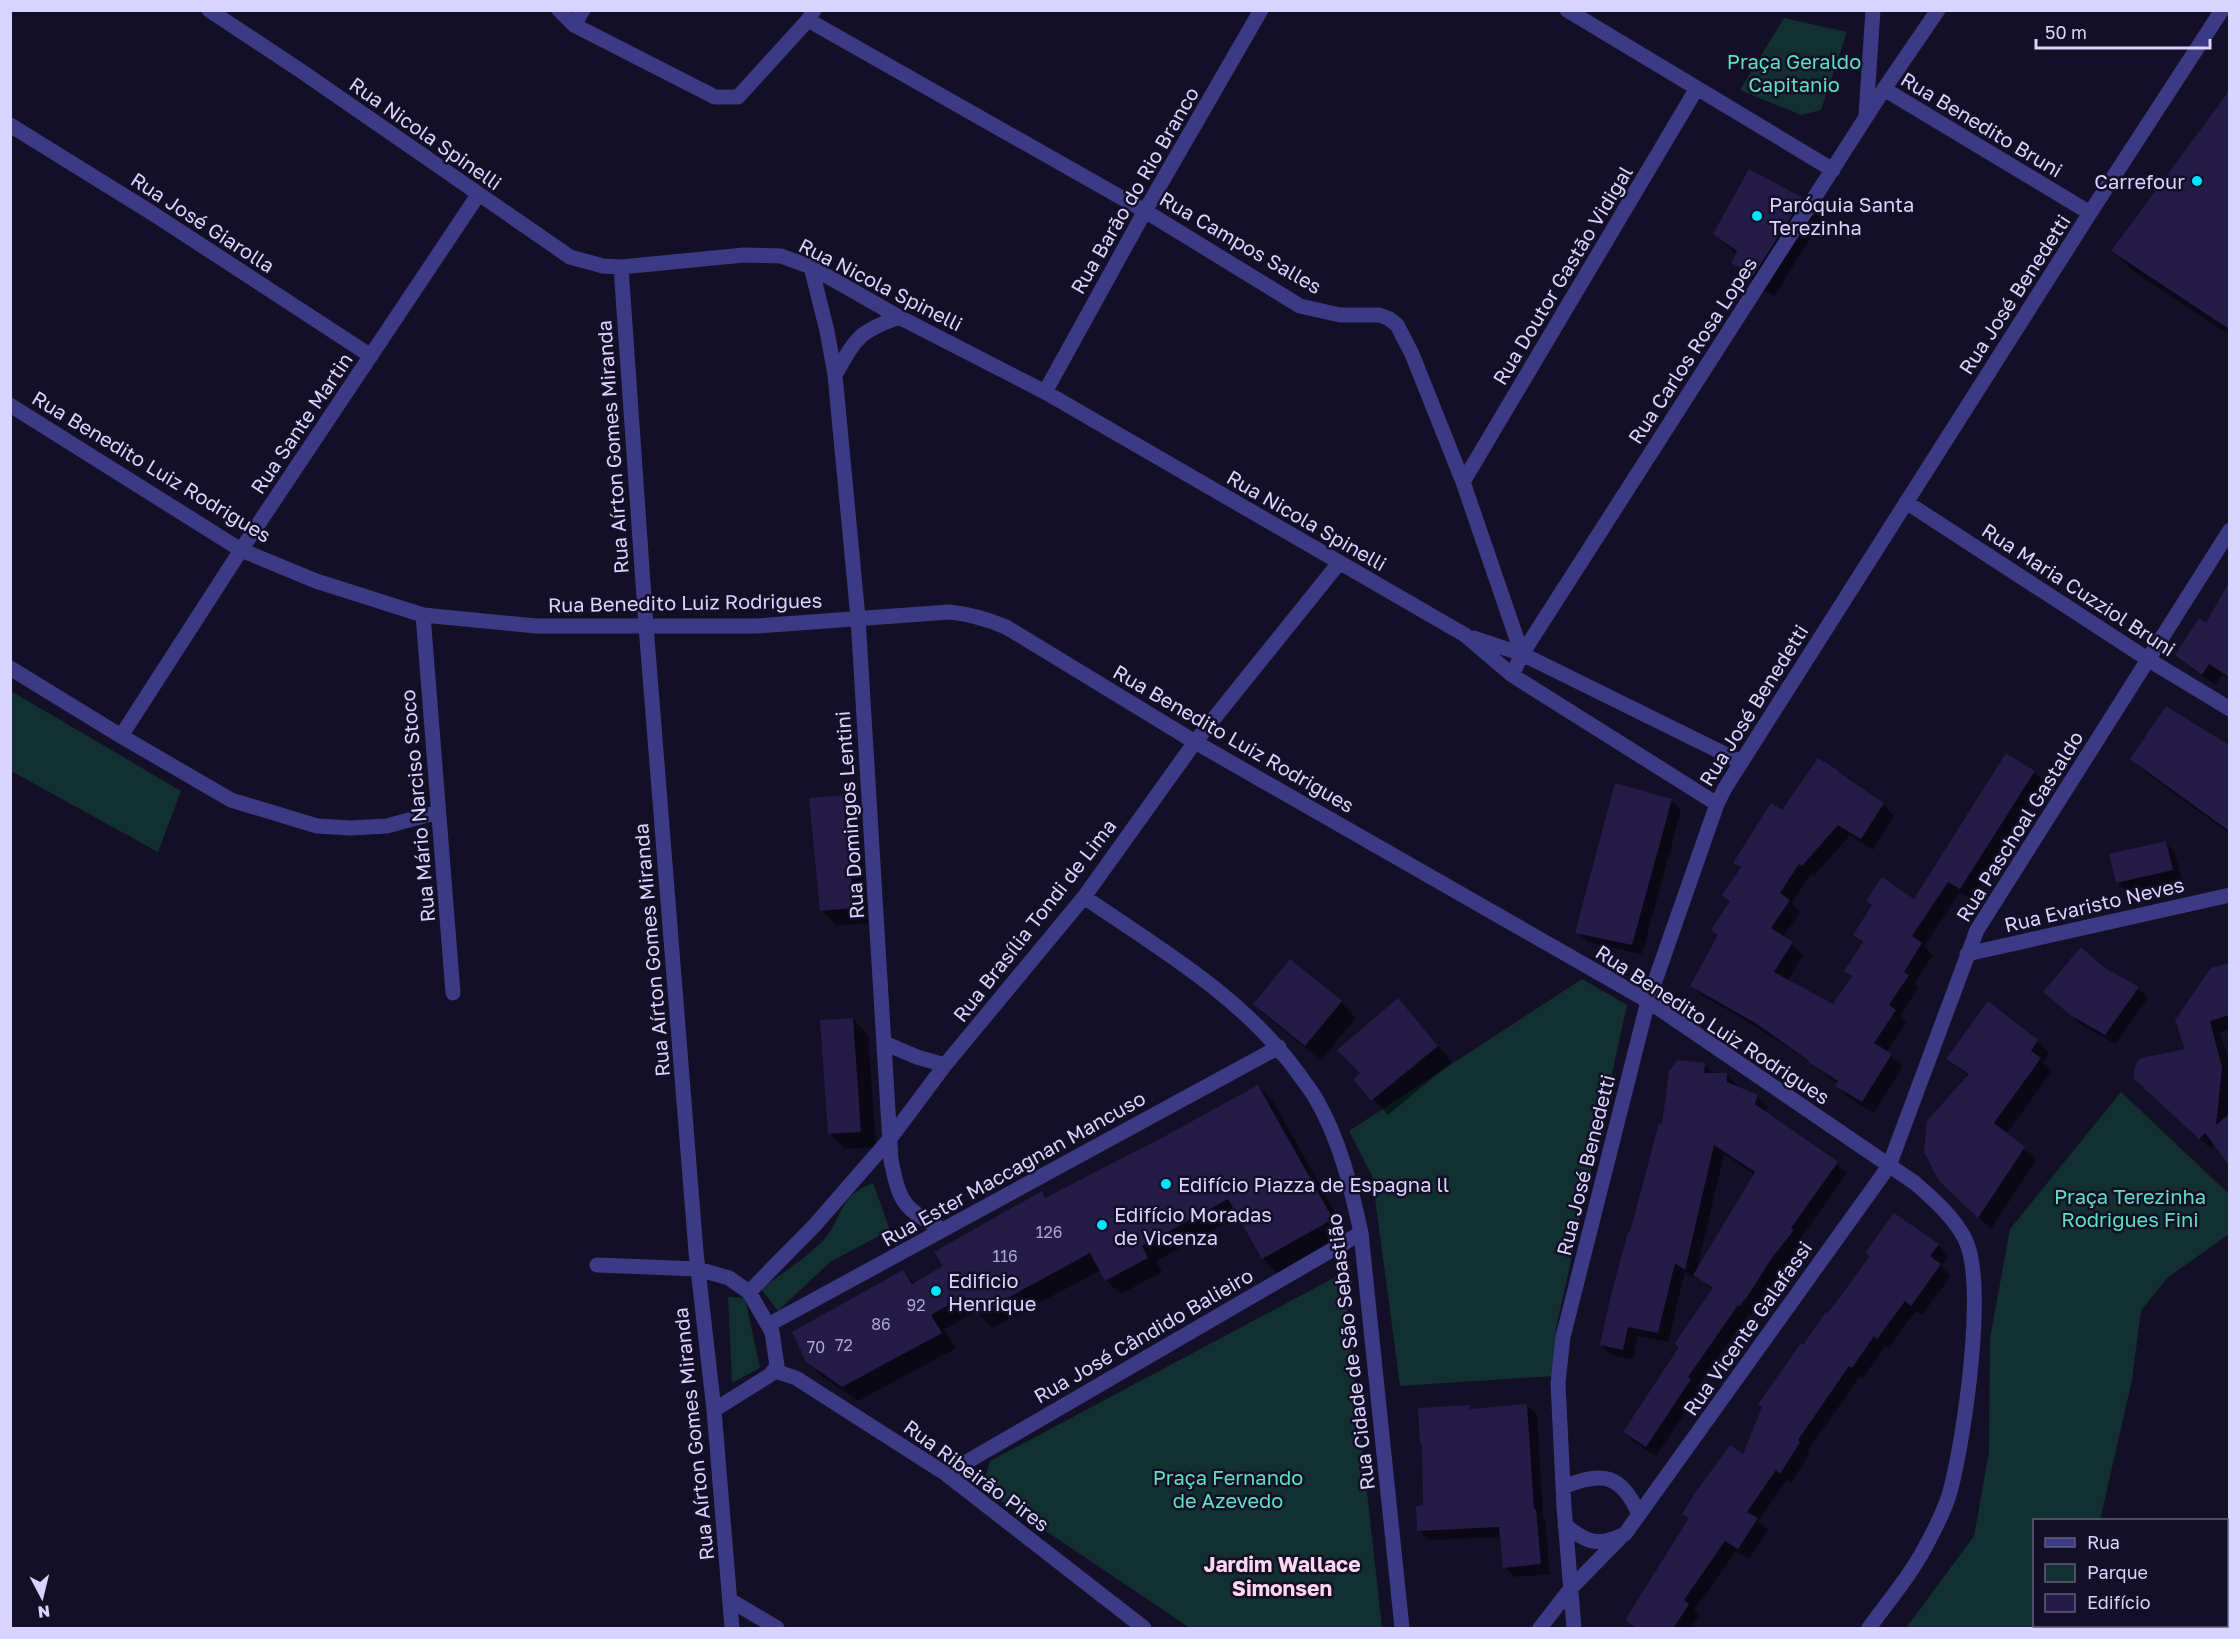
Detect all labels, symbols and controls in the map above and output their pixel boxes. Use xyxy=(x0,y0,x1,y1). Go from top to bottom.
scale bar xyxy=(2036,12,2210,50)
text: 50 m xyxy=(2045,21,2087,43)
park label: Praça Geraldo Capitanio xyxy=(1727,49,1861,96)
street label: Rua Benedito Bruni xyxy=(1897,66,2067,182)
street label: Rua Nicola Spinelli xyxy=(345,71,507,195)
street label: Rua Barão do Rio Branco xyxy=(1065,82,1203,298)
street label: Rua Doutor Gastão Vidigal xyxy=(1487,161,1637,389)
street label: Rua José Giarolla xyxy=(127,167,279,277)
place label: Carrefour xyxy=(2094,169,2185,193)
marker: Carrefour xyxy=(2190,174,2204,188)
street label: Rua Campos Salles xyxy=(1156,186,1326,298)
place label: Paróquia Santa Terezinha xyxy=(1769,192,1914,239)
marker: Paróquia Santa Terezinha xyxy=(1750,209,1764,223)
street label: Rua José Benedetti xyxy=(1953,210,2075,378)
street label: Rua Nicola Spinelli xyxy=(795,232,967,336)
street label: Rua Carlos Rosa Lopes xyxy=(1623,252,1761,448)
street label: Rua Aírton Gomes Miranda xyxy=(591,319,633,575)
street label: Rua Sante Martin xyxy=(245,348,357,498)
street label: Rua Benedito Luiz Rodrigues xyxy=(28,385,276,547)
street label: Rua Nicola Spinelli xyxy=(1223,465,1391,575)
street label: Rua Maria Cuzziol Bruni xyxy=(1978,518,2180,660)
street label: Rua Benedito Luiz Rodrigues xyxy=(548,588,822,616)
street label: Rua José Benedetti xyxy=(1694,620,1812,790)
street label: Rua Benedito Luiz Rodrigues xyxy=(1109,659,1359,817)
street label: Rua Mário Narciso Stoco xyxy=(395,689,439,923)
street label: Rua Domingos Lentini xyxy=(830,710,868,920)
street label: Rua Paschoal Gastaldo xyxy=(1951,726,2087,926)
street label: Rua Brasília Tondi de Lima xyxy=(947,814,1121,1026)
street label: Rua Aírton Gomes Miranda xyxy=(628,822,674,1078)
street label: Rua Evaristo Neves xyxy=(2002,872,2186,936)
street label: Rua Benedito Luiz Rodrigues xyxy=(1591,939,1835,1109)
street label: Rua José Benedetti xyxy=(1551,1072,1619,1258)
street label: Rua Ester Maccagnan Mancuso xyxy=(877,1085,1149,1251)
place label: Edifício Piazza de Espagna ll xyxy=(1178,1172,1449,1196)
marker: Edifício Piazza de Espagna ll xyxy=(1159,1177,1173,1191)
park label: Praça Terezinha Rodrigues Fini xyxy=(2054,1184,2206,1231)
place label: Edifício Moradas de Vicenza xyxy=(1114,1202,1272,1249)
street label: Rua Cidade de São Sebastião xyxy=(1321,1212,1379,1492)
marker: Edifício Moradas de Vicenza xyxy=(1095,1218,1109,1232)
house number: 126 xyxy=(1036,1222,1062,1242)
street label: Rua Vicente Galafassi xyxy=(1678,1236,1816,1420)
house number: 116 xyxy=(992,1246,1018,1266)
street label: Rua José Cândido Balieiro xyxy=(1029,1262,1257,1408)
place label: Edificio Henrique xyxy=(948,1268,1036,1315)
marker: Edificio Henrique xyxy=(929,1284,943,1298)
house number: 92 xyxy=(907,1295,925,1315)
street label: Rua Aírton Gomes Miranda xyxy=(668,1306,718,1562)
house number: 86 xyxy=(871,1314,891,1334)
house number: 72 xyxy=(835,1335,853,1355)
house number: 70 xyxy=(807,1337,825,1357)
street label: Rua Ribeirão Pires xyxy=(900,1414,1054,1536)
park label: Praça Fernando de Azevedo xyxy=(1153,1465,1303,1512)
legend xyxy=(2033,1519,2228,1627)
text: Rua xyxy=(2087,1531,2120,1553)
district label: Jardim Wallace Simonsen xyxy=(1203,1551,1361,1601)
text: Parque xyxy=(2087,1561,2148,1583)
north arrow xyxy=(12,1567,72,1627)
text: Edifício xyxy=(2087,1591,2151,1613)
text: N xyxy=(37,1601,51,1623)

